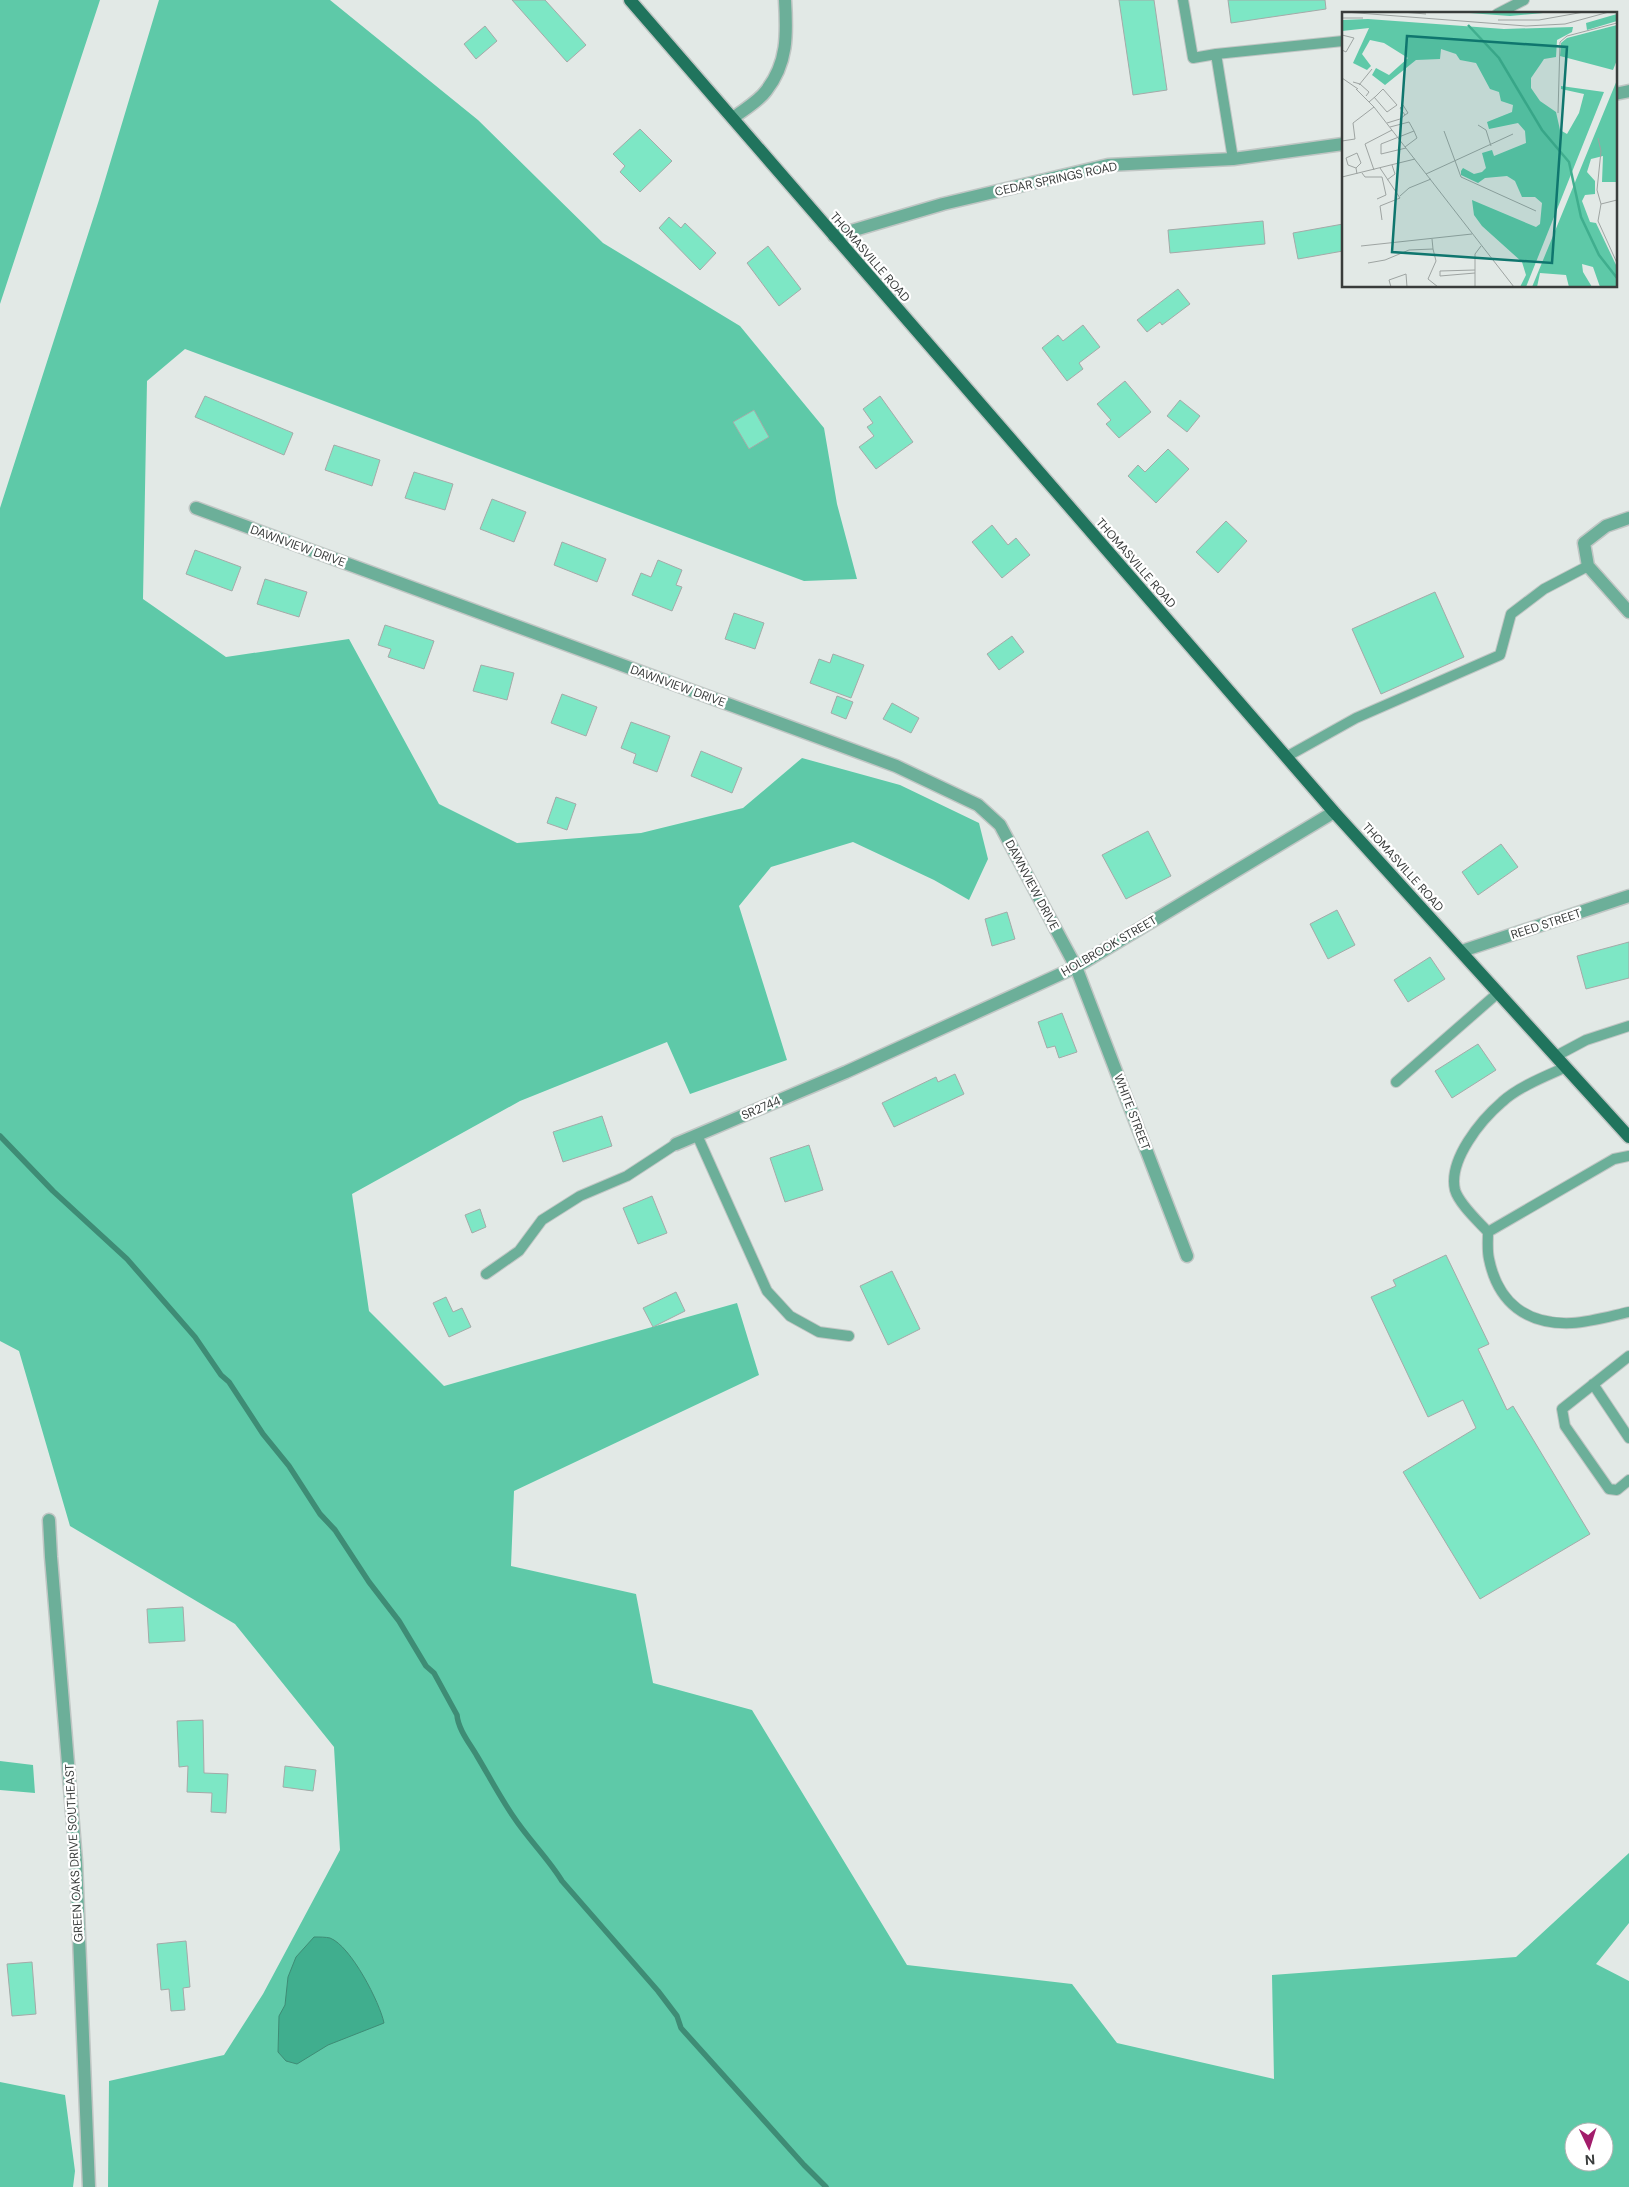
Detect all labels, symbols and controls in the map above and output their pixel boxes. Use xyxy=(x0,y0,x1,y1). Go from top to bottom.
inset map xyxy=(1342,12,1616,288)
street label: CEDAR SPRINGS ROAD xyxy=(993,158,1119,200)
street label: THOMASVILLE ROAD xyxy=(826,209,914,305)
street label: THOMASVILLE ROAD xyxy=(1092,515,1180,611)
street label: DAWNVIEW DRIVE xyxy=(248,521,348,571)
street label: DAWNVIEW DRIVE xyxy=(628,661,728,711)
street label: THOMASVILLE ROAD xyxy=(1359,819,1447,915)
street label: DAWNVIEW DRIVE xyxy=(1001,837,1063,933)
street label: REED STREET xyxy=(1509,905,1583,943)
street label: HOLBROOK STREET xyxy=(1058,912,1160,980)
street label: WHITE STREET xyxy=(1110,1072,1154,1153)
street label: SR2744 xyxy=(739,1093,783,1123)
street label: GREEN OAKS DRIVE SOUTHEAST xyxy=(61,1763,87,1943)
north arrow xyxy=(1564,2122,1614,2172)
text: N xyxy=(1584,2151,1596,2169)

